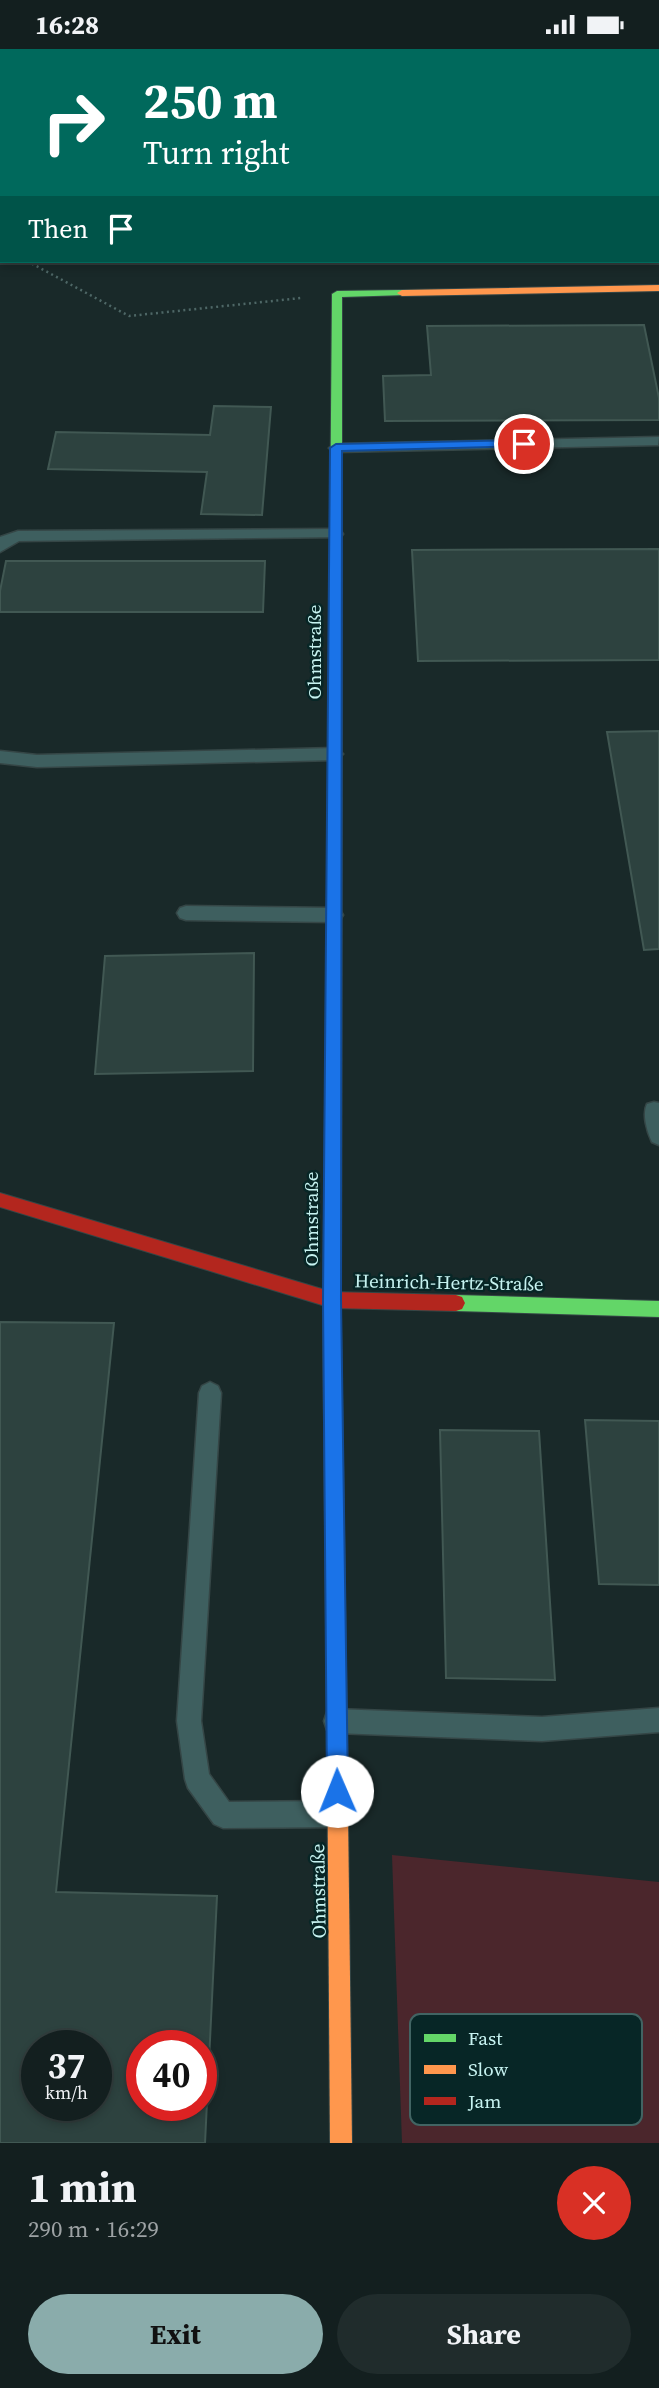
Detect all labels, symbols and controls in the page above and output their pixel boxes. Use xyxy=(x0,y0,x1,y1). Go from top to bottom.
text: 16:28 xyxy=(35,7,99,43)
text: 250 m xyxy=(143,67,278,134)
icon: right xyxy=(28,77,119,168)
text: Turn right xyxy=(143,131,289,175)
icon: arrive xyxy=(102,210,140,248)
text: Then xyxy=(28,211,88,247)
pin xyxy=(494,414,554,474)
icon: arrive xyxy=(505,425,543,463)
street label: Ohmstraße xyxy=(301,605,327,699)
street label: Ohmstraße xyxy=(298,1172,324,1266)
street label: Heinrich-Hertz-Straße xyxy=(354,1267,544,1297)
position arrow xyxy=(300,1754,374,1828)
street label: Ohmstraße xyxy=(304,1843,332,1939)
legend xyxy=(410,2014,642,2125)
text: Fast xyxy=(468,2025,503,2051)
speed limit sign: 40 xyxy=(126,2030,217,2121)
text: 37 xyxy=(48,2042,85,2090)
text: Slow xyxy=(468,2056,509,2082)
text: km/h xyxy=(45,2080,88,2105)
text: Jam xyxy=(467,2088,501,2114)
text: 1 min xyxy=(28,2158,137,2216)
button: close xyxy=(557,2166,631,2240)
text: 290 m · 16:29 xyxy=(28,2213,159,2245)
button: Exit xyxy=(28,2294,323,2374)
button: Share xyxy=(337,2294,631,2374)

